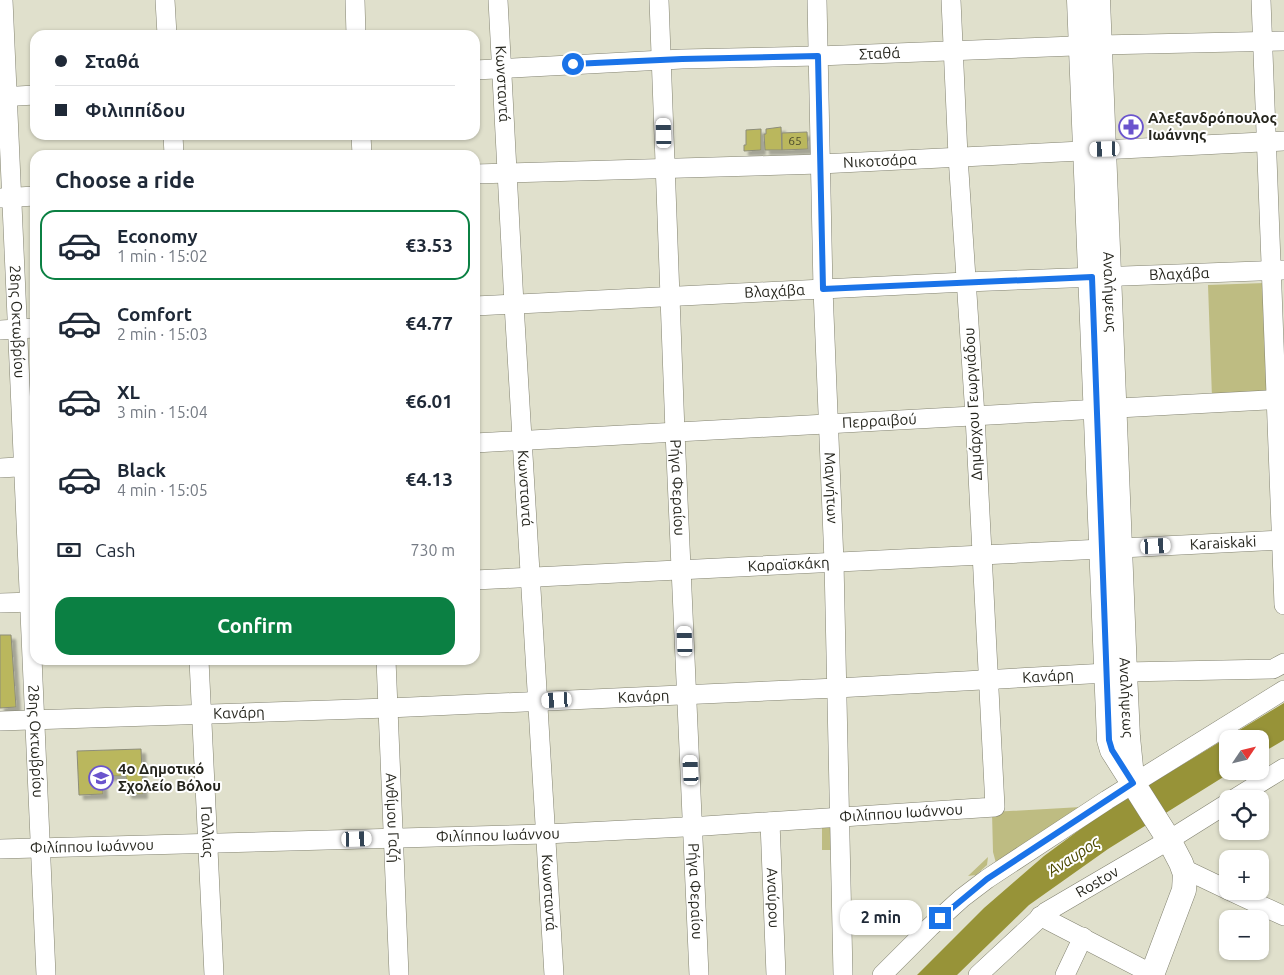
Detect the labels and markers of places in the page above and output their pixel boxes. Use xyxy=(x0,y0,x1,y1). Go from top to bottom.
place label: Αλεξανδρόπουλος Ιωάννης xyxy=(1148,109,1277,143)
pharmacy icon: Αλεξανδρόπουλος Ιωάννης xyxy=(1118,114,1144,140)
place label: 4ο Δημοτικό Σχολείο Βόλου xyxy=(118,760,221,794)
school or university icon: 4ο Δημοτικό Σχολείο Βόλου xyxy=(88,765,114,791)

